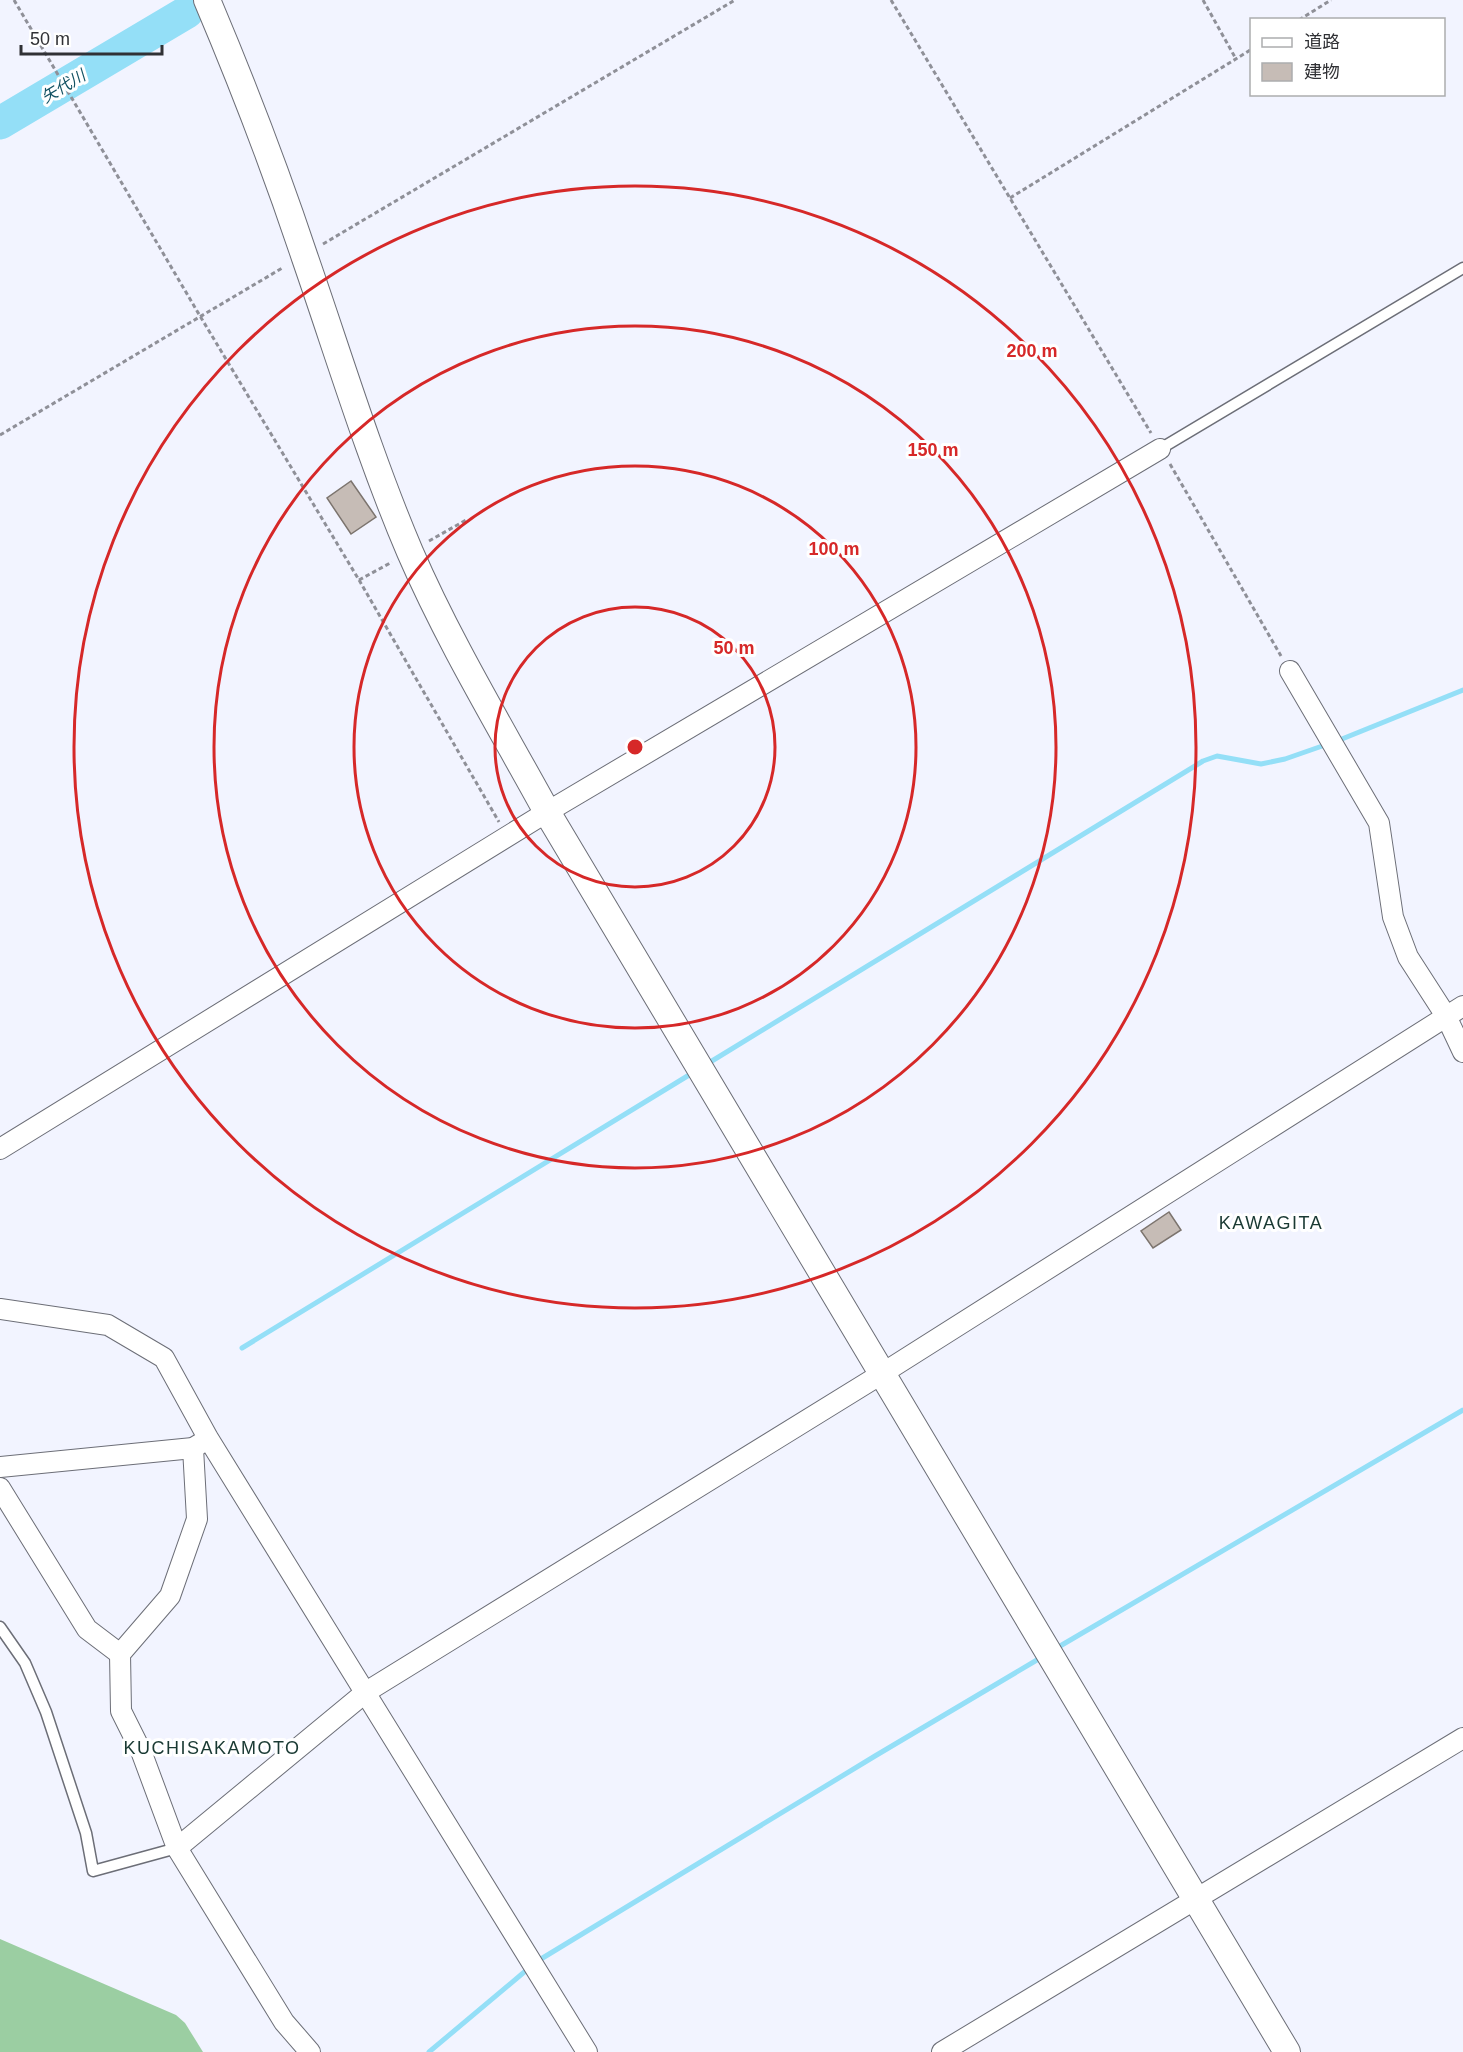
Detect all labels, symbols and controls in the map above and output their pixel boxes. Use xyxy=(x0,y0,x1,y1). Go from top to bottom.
scale bar xyxy=(21,18,162,56)
legend xyxy=(1250,18,1445,96)
text: 50 m xyxy=(30,29,70,49)
text: 道路 xyxy=(1304,32,1340,52)
text: 建物 xyxy=(1304,62,1340,82)
water label: 矢代川 xyxy=(38,66,90,106)
text: 200 m xyxy=(1006,341,1058,361)
text: 150 m xyxy=(907,440,959,460)
text: 100 m xyxy=(808,539,860,559)
text: 50 m xyxy=(713,638,755,658)
centre of rings xyxy=(625,737,645,757)
district label: KAWAGITA xyxy=(1219,1213,1323,1233)
district label: KUCHISAKAMOTO xyxy=(123,1738,301,1758)

